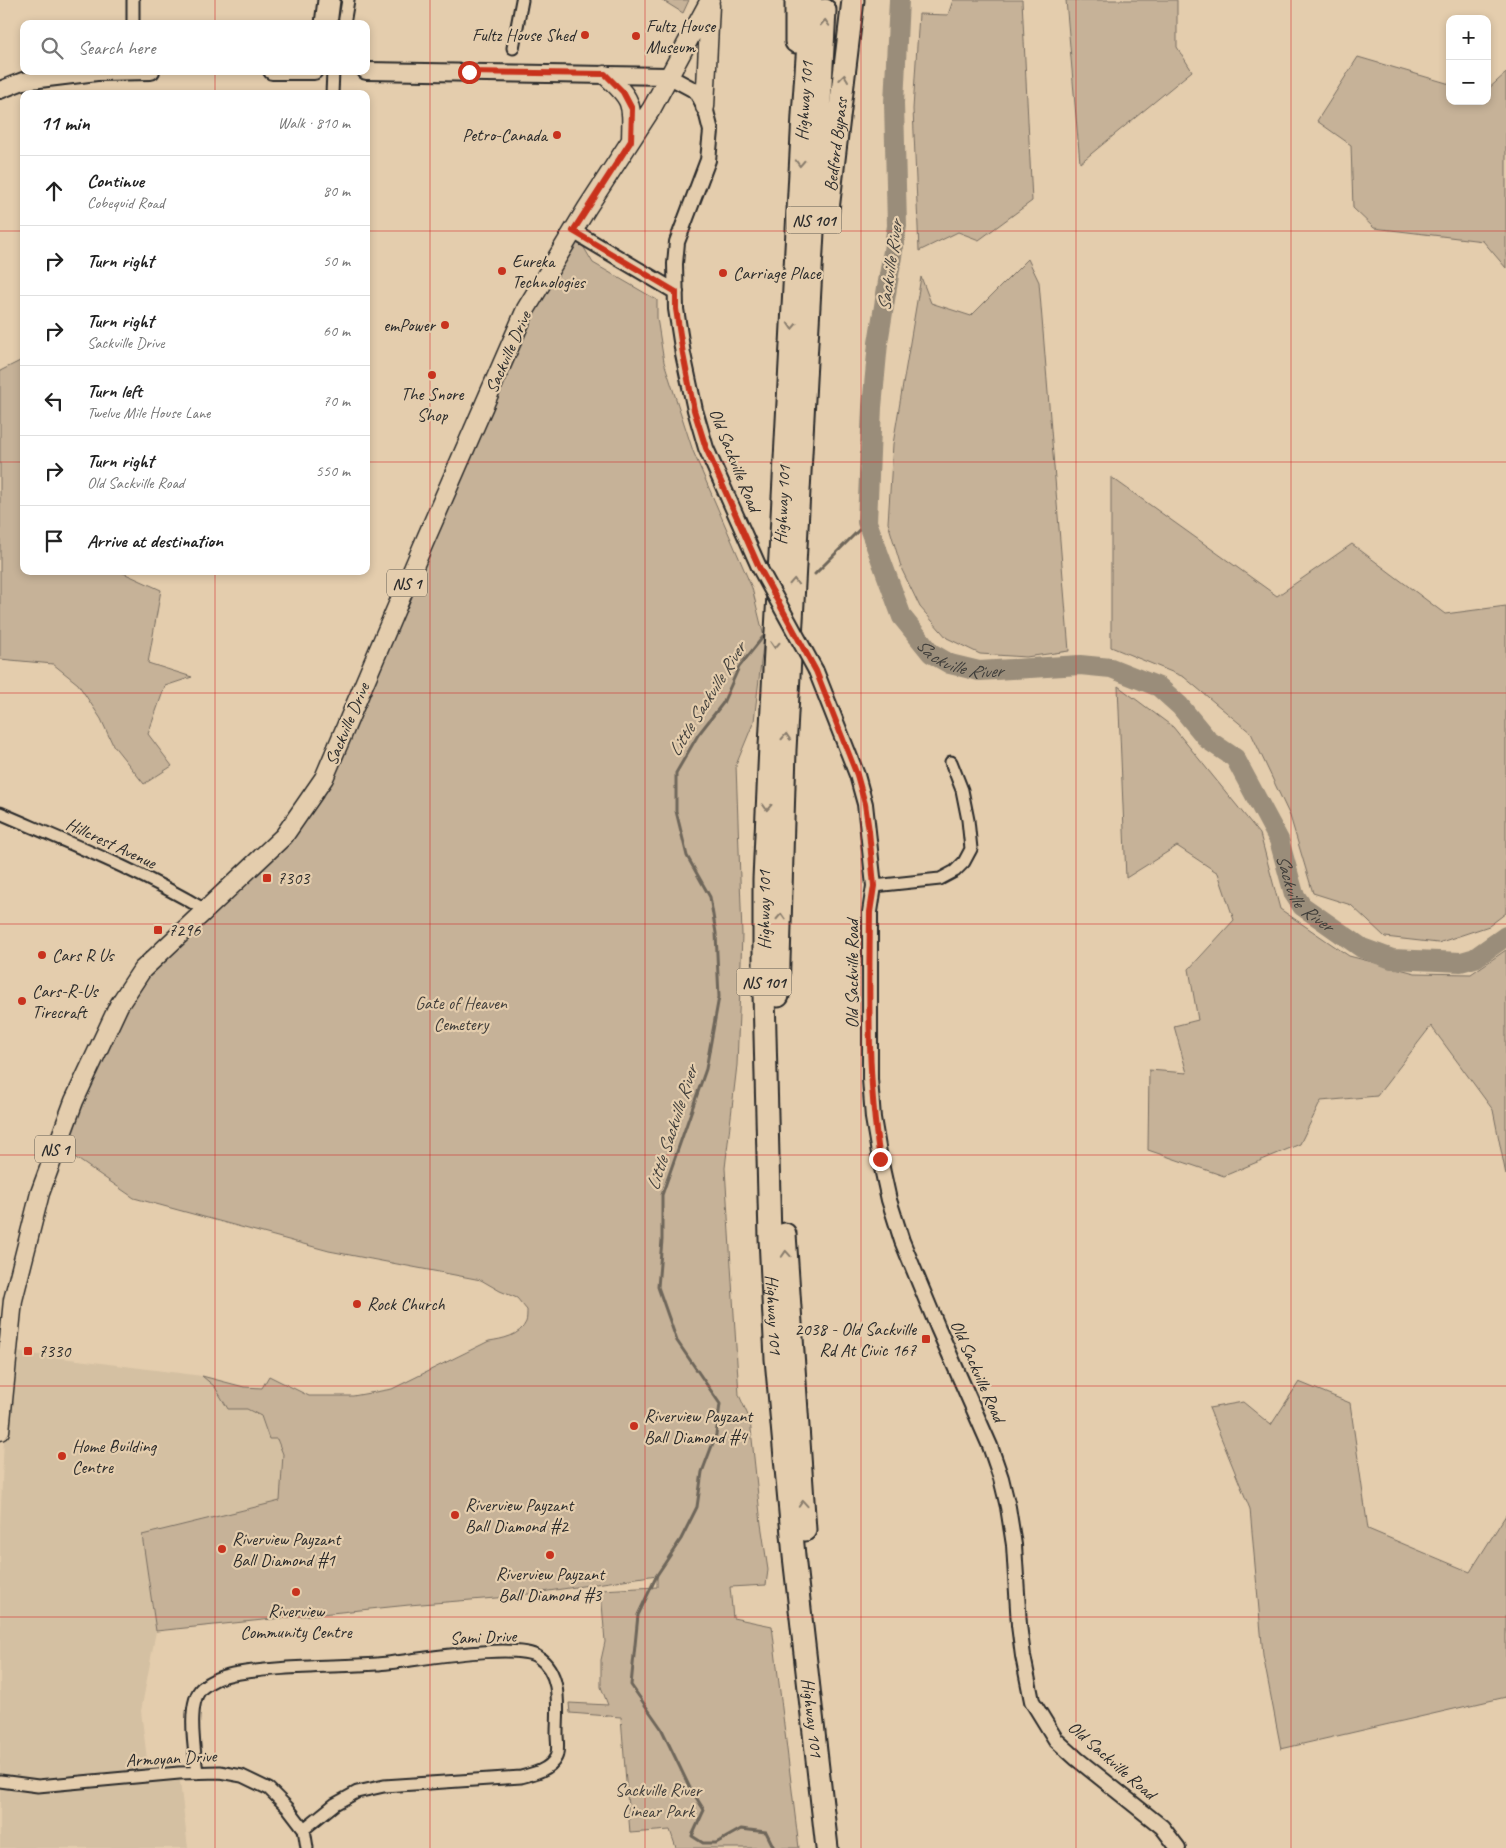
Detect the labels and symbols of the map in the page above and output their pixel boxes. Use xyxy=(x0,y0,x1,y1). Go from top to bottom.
place label: Fultz House Museum xyxy=(646,15,716,58)
one-way arrow xyxy=(819,19,830,27)
place label: Fultz House Shed xyxy=(472,24,578,46)
marker: Fultz House Shed xyxy=(579,29,591,41)
marker: Fultz House Museum xyxy=(630,30,642,42)
street label: Highway 101 xyxy=(790,60,818,141)
route start xyxy=(458,61,481,84)
one-way arrow xyxy=(838,73,849,81)
street label: Bedford Bypass xyxy=(819,95,852,193)
place label: Petro-Canada xyxy=(462,124,549,146)
marker: Petro-Canada xyxy=(551,129,563,141)
one-way arrow xyxy=(795,160,806,168)
road number: NS 101 xyxy=(786,206,842,234)
water label: Sackville River xyxy=(872,215,909,313)
place label: Eureka Technologies xyxy=(512,250,586,293)
place label: Carriage Place xyxy=(733,262,822,284)
marker: Eureka Technologies xyxy=(496,265,508,277)
marker: Carriage Place xyxy=(717,267,729,279)
street label: Sackville Drive xyxy=(480,307,536,396)
place label: emPower xyxy=(383,314,437,336)
marker: emPower xyxy=(439,319,451,331)
one-way arrow xyxy=(786,322,797,330)
marker: The Snore Shop xyxy=(426,369,438,381)
place label: The Snore Shop xyxy=(401,383,464,426)
street label: Old Sackville Road xyxy=(704,405,767,517)
street label: Highway 101 xyxy=(769,464,795,545)
road number: NS 1 xyxy=(387,570,427,596)
one-way arrow xyxy=(788,578,799,586)
water label: Sackville River xyxy=(911,634,1007,685)
water label: Little Sackville River xyxy=(662,635,753,761)
one-way arrow xyxy=(770,642,780,649)
street label: Sackville Drive xyxy=(320,678,375,768)
one-way arrow xyxy=(780,733,791,741)
one-way arrow xyxy=(762,804,772,812)
street label: Hillcrest Avenue xyxy=(63,813,160,874)
water label: Sackville River xyxy=(1271,852,1341,940)
place label: 7303 xyxy=(277,867,311,889)
street label: Highway 101 xyxy=(753,869,775,950)
marker: 7303 xyxy=(261,872,273,884)
one-way arrow xyxy=(775,913,786,921)
street label: Old Sackville Road xyxy=(841,916,863,1029)
place label: 7296 xyxy=(168,919,201,941)
marker: 7296 xyxy=(152,924,164,936)
place label: Cars R Us xyxy=(52,944,115,966)
marker: Cars R Us xyxy=(36,949,48,961)
road number: NS 101 xyxy=(736,969,792,996)
place label: Cars-R-Us Tirecraft xyxy=(32,980,99,1023)
park label: Gate of Heaven Cemetery xyxy=(415,992,508,1035)
marker: Cars-R-Us Tirecraft xyxy=(16,995,28,1007)
water label: Little Sackville River xyxy=(641,1059,705,1193)
road number: NS 1 xyxy=(35,1136,75,1162)
route end xyxy=(869,1148,892,1171)
one-way arrow xyxy=(780,1250,791,1258)
street label: Highway 101 xyxy=(761,1274,787,1356)
place label: Rock Church xyxy=(367,1293,445,1315)
marker: Rock Church xyxy=(351,1298,363,1310)
street label: Old Sackville Road xyxy=(946,1317,1011,1428)
place label: 2038 - Old Sackville Rd At Civic 167 xyxy=(794,1318,917,1361)
marker: 2038 - Old Sackville Rd At Civic 167 xyxy=(920,1333,932,1345)
place label: 7330 xyxy=(38,1340,72,1362)
marker: 7330 xyxy=(22,1345,34,1357)
place label: Riverview Payzant Ball Diamond #4 xyxy=(644,1405,754,1448)
marker: Riverview Payzant Ball Diamond #4 xyxy=(628,1420,640,1432)
place label: Home Building Centre xyxy=(72,1435,158,1478)
marker: Home Building Centre xyxy=(56,1450,68,1462)
place label: Riverview Payzant Ball Diamond #2 xyxy=(465,1494,575,1537)
one-way arrow xyxy=(798,1500,809,1508)
marker: Riverview Payzant Ball Diamond #2 xyxy=(449,1509,461,1521)
place label: Riverview Payzant Ball Diamond #1 xyxy=(232,1528,342,1571)
marker: Riverview Payzant Ball Diamond #1 xyxy=(216,1543,228,1555)
marker: Riverview Payzant Ball Diamond #3 xyxy=(544,1549,556,1561)
place label: Riverview Payzant Ball Diamond #3 xyxy=(496,1563,606,1606)
marker: Riverview Community Centre xyxy=(290,1586,302,1598)
place label: Riverview Community Centre xyxy=(240,1600,353,1643)
street label: Sami Drive xyxy=(449,1625,518,1649)
street label: Highway 101 xyxy=(797,1677,828,1759)
street label: Old Sackville Road xyxy=(1064,1716,1163,1806)
street label: Armoyan Drive xyxy=(125,1745,218,1771)
park label: Sackville River Linear Park xyxy=(615,1779,704,1822)

